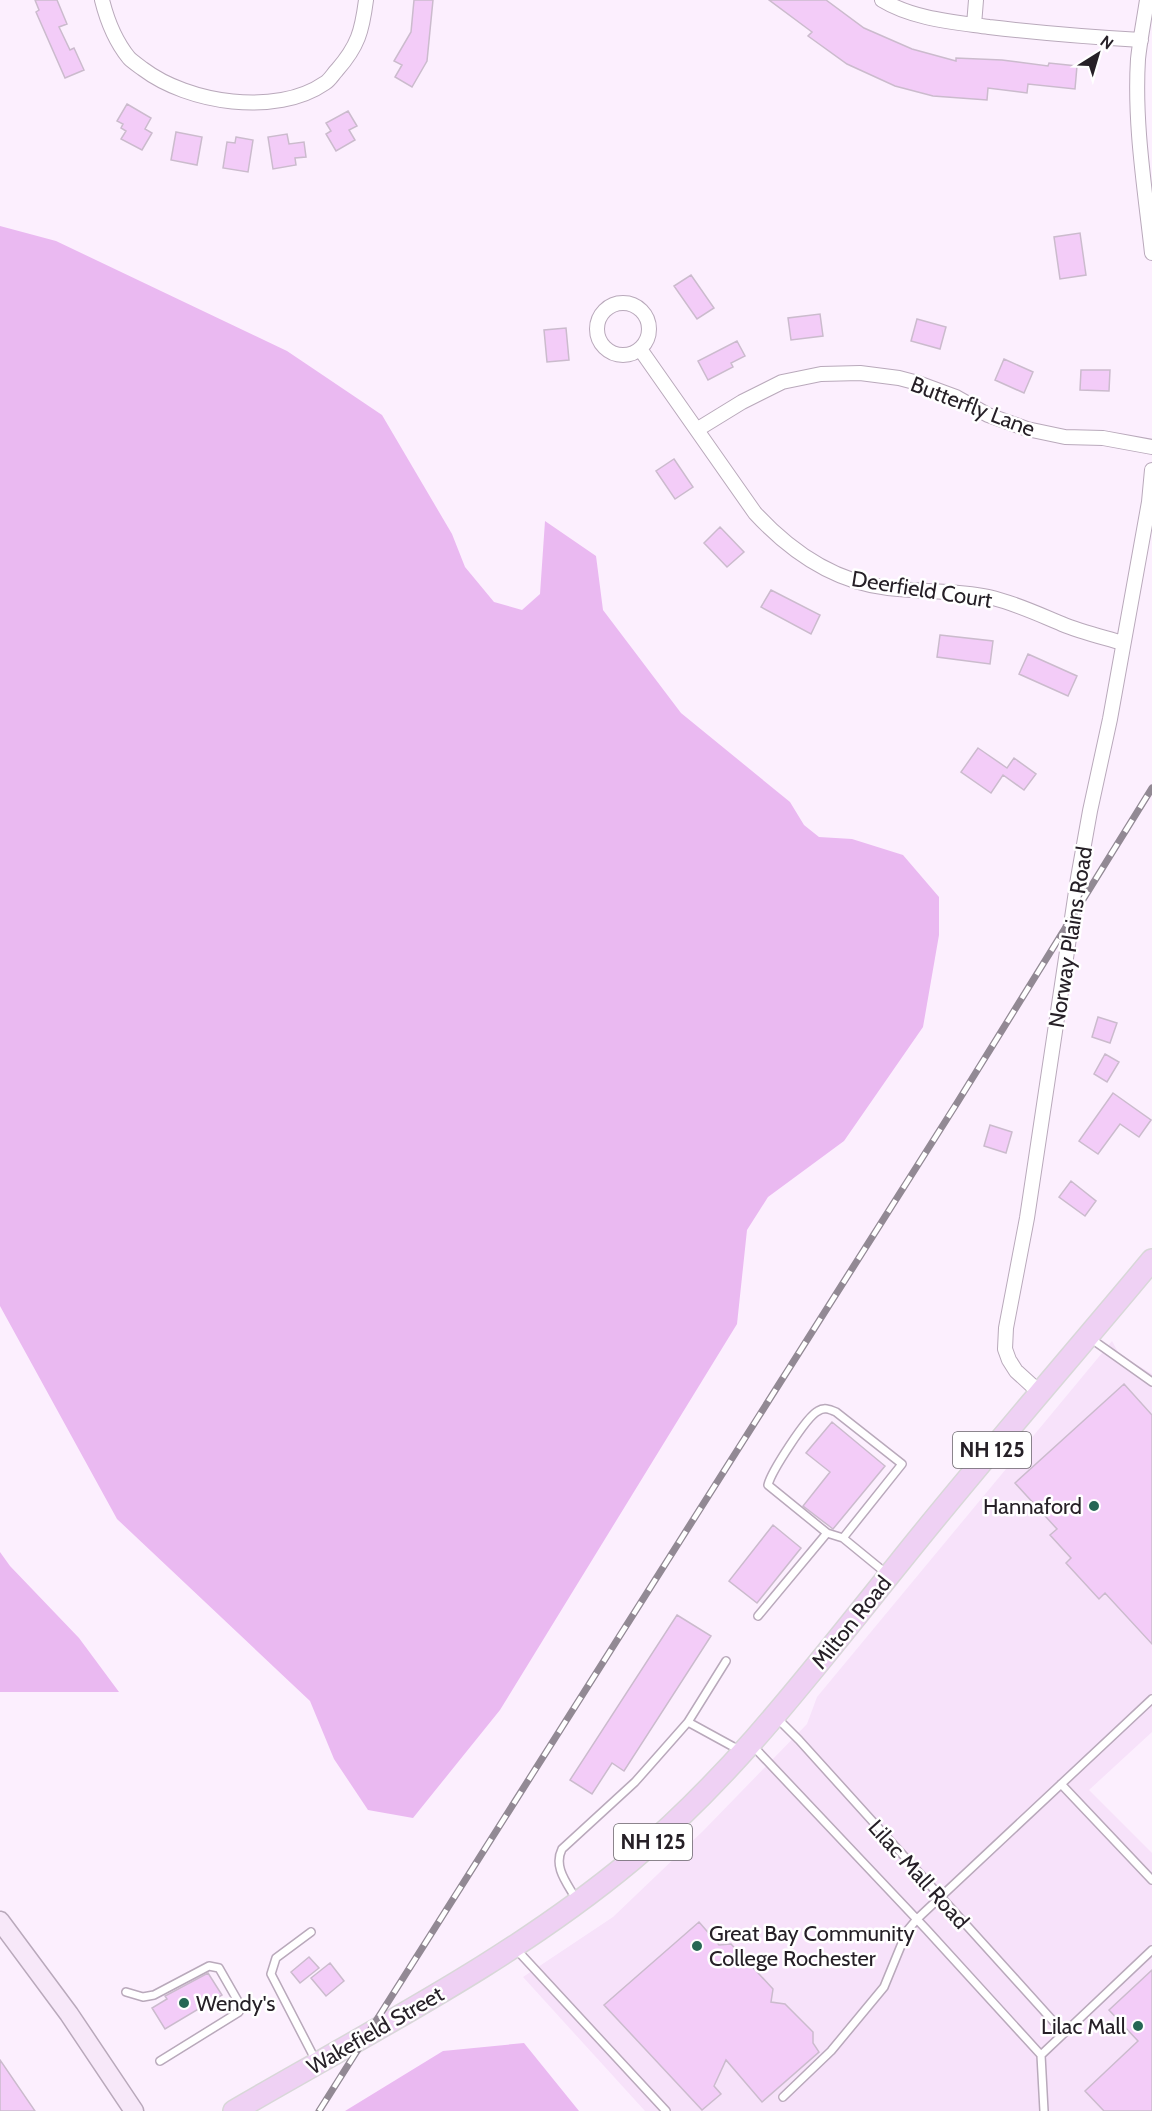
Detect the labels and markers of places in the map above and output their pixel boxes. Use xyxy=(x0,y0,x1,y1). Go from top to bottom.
place label: Hannaford xyxy=(983,1493,1082,1520)
marker: Hannaford xyxy=(1087,1499,1101,1513)
place label: Great Bay Community College Rochester xyxy=(709,1920,915,1972)
marker: Great Bay Community College Rochester xyxy=(690,1939,704,1953)
place label: Wendy's xyxy=(196,1990,275,2017)
marker: Wendy's xyxy=(177,1996,191,2010)
place label: Lilac Mall xyxy=(1041,2013,1127,2040)
marker: Lilac Mall xyxy=(1131,2019,1145,2033)

